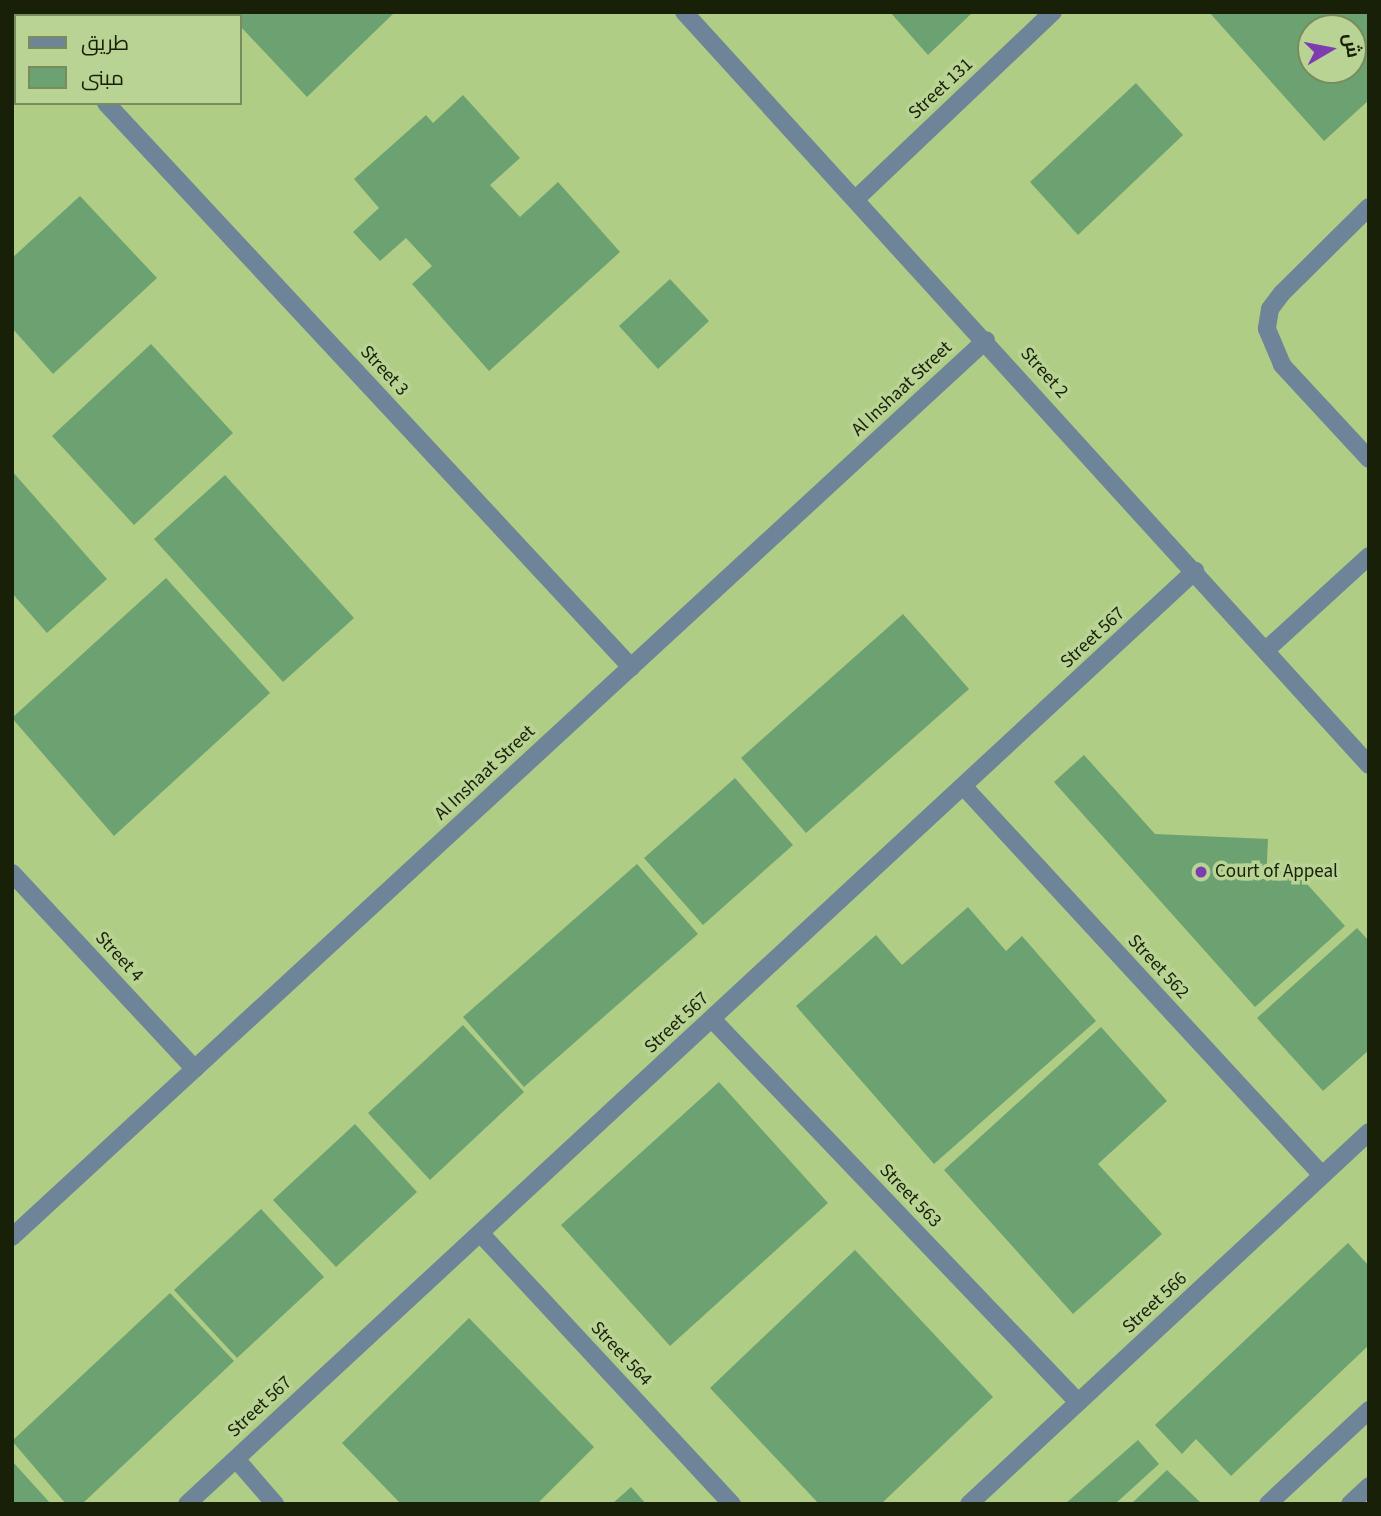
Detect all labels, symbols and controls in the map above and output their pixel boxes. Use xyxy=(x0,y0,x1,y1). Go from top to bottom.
legend xyxy=(14,14,242,105)
north arrow xyxy=(1297,14,1367,84)
text: طريق xyxy=(81,28,129,58)
text: ش xyxy=(1336,31,1367,60)
street label: Street 131 xyxy=(904,53,978,125)
text: مبنى xyxy=(81,63,124,93)
street label: Al Inshaat Street xyxy=(847,337,957,441)
street label: Street 3 xyxy=(355,341,413,401)
street label: Street 2 xyxy=(1015,343,1073,403)
street label: Street 567 xyxy=(1056,602,1130,674)
street label: Al Inshaat Street xyxy=(430,721,540,825)
place label: Court of Appeal xyxy=(1215,861,1338,883)
marker: Court of Appeal xyxy=(1193,864,1209,880)
street label: Street 4 xyxy=(90,927,148,987)
street label: Street 562 xyxy=(1122,930,1194,1004)
street label: Street 567 xyxy=(640,987,714,1059)
street label: Street 563 xyxy=(874,1159,946,1233)
street label: Street 566 xyxy=(1118,1267,1192,1339)
street label: Street 564 xyxy=(585,1317,657,1391)
street label: Street 567 xyxy=(223,1371,297,1443)

